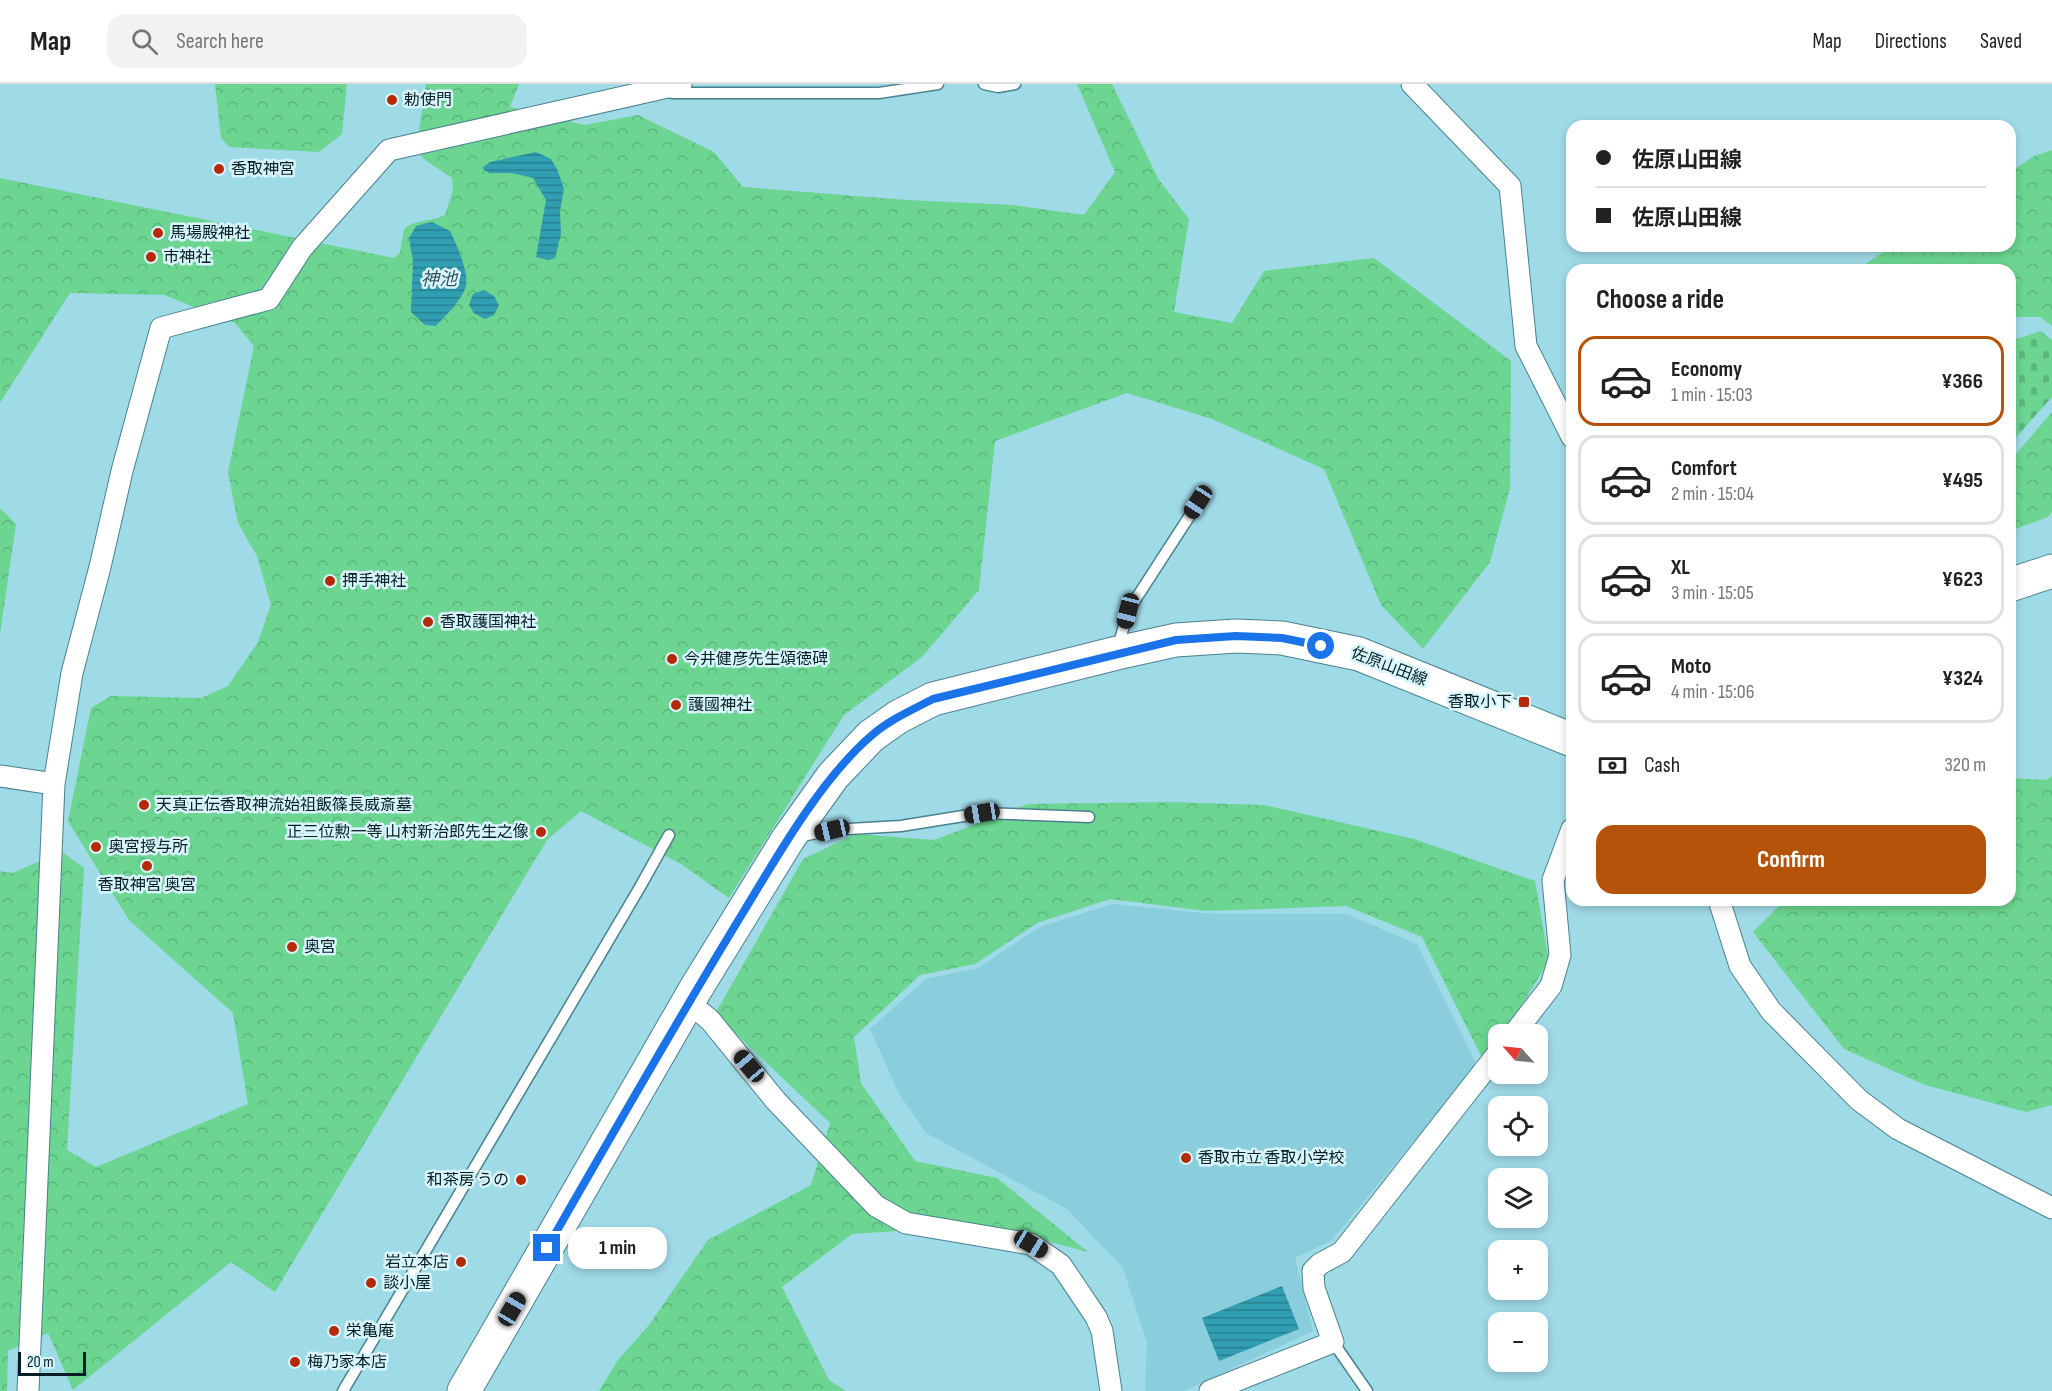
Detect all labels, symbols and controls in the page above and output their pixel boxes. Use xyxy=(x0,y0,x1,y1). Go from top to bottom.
search box xyxy=(107,14,527,68)
text: Map xyxy=(30,25,71,58)
icon: search xyxy=(128,25,161,58)
text: Search here xyxy=(176,28,264,55)
text: Map xyxy=(1812,29,1842,54)
text: Directions xyxy=(1875,29,1947,54)
text: Saved xyxy=(1980,29,2022,54)
place label: 勅使門 xyxy=(404,91,452,110)
marker: 勅使門 xyxy=(385,93,399,107)
text: 佐原山田線 xyxy=(1632,147,1742,174)
place label: 香取神宮 xyxy=(231,160,295,179)
marker: 香取神宮 xyxy=(212,162,226,176)
text: 佐原山田線 xyxy=(1632,205,1742,232)
place label: 馬場殿神社 xyxy=(170,224,250,243)
marker: 馬場殿神社 xyxy=(151,226,165,240)
place label: 市神社 xyxy=(163,248,211,267)
marker: 市神社 xyxy=(144,250,158,264)
water label: 神池 xyxy=(421,269,459,290)
text: Choose a ride xyxy=(1596,284,1724,316)
icon: car xyxy=(1599,354,1653,408)
text: Economy xyxy=(1671,356,1742,383)
text: ¥366 xyxy=(1941,368,1983,395)
text: 1 min · 15:03 xyxy=(1671,383,1753,407)
icon: car xyxy=(1599,453,1653,507)
text: Comfort xyxy=(1671,455,1737,482)
text: ¥495 xyxy=(1942,467,1983,494)
car xyxy=(1181,482,1215,522)
text: 2 min · 15:04 xyxy=(1671,482,1754,506)
icon: car xyxy=(1599,552,1653,606)
text: XL xyxy=(1671,554,1690,581)
text: ¥623 xyxy=(1942,566,1983,593)
place label: 押手神社 xyxy=(342,572,406,591)
marker: 押手神社 xyxy=(323,574,337,588)
text: 3 min · 15:05 xyxy=(1671,581,1754,605)
car xyxy=(1115,591,1141,631)
place label: 香取護国神社 xyxy=(440,613,536,632)
marker: 香取護国神社 xyxy=(421,615,435,629)
route start xyxy=(1307,632,1334,659)
street label: 佐原山田線 xyxy=(1348,644,1430,690)
place label: 今井健彦先生頌徳碑 xyxy=(684,650,828,669)
icon: car xyxy=(1599,651,1653,705)
marker: 今井健彦先生頌徳碑 xyxy=(665,652,679,666)
text: Moto xyxy=(1671,653,1711,680)
text: ¥324 xyxy=(1942,665,1983,692)
text: 4 min · 15:06 xyxy=(1671,680,1754,704)
place label: 香取小下 xyxy=(1448,693,1512,712)
marker: 香取小下 xyxy=(1517,695,1531,709)
place label: 護國神社 xyxy=(688,696,752,715)
marker: 護國神社 xyxy=(669,698,683,712)
icon: cash xyxy=(1596,749,1629,782)
text: Cash xyxy=(1644,752,1680,779)
text: 320 m xyxy=(1944,753,1986,777)
place label: 天真正伝香取神流始祖飯篠長威斎墓 xyxy=(156,796,412,815)
marker: 天真正伝香取神流始祖飯篠長威斎墓 xyxy=(137,798,151,812)
car xyxy=(963,801,1001,825)
car xyxy=(812,817,852,843)
place label: 正三位勲一等 山村新治郎先生之像 xyxy=(286,823,529,842)
marker: 正三位勲一等 山村新治郎先生之像 xyxy=(534,825,548,839)
button: Confirm xyxy=(1596,825,1986,894)
place label: 奥宮授与所 xyxy=(108,838,188,857)
marker: 奥宮授与所 xyxy=(89,840,103,854)
marker: 香取神宮 奥宮 xyxy=(140,859,154,873)
place label: 香取神宮 奥宮 xyxy=(98,876,196,895)
place label: 奥宮 xyxy=(304,938,336,957)
marker: 奥宮 xyxy=(285,940,299,954)
north arrow xyxy=(1488,1024,1548,1084)
map controls xyxy=(1488,1024,1548,1372)
car xyxy=(731,1046,767,1086)
button: locate xyxy=(1488,1096,1548,1156)
place label: 香取市立 香取小学校 xyxy=(1198,1149,1345,1168)
marker: 香取市立 香取小学校 xyxy=(1179,1151,1193,1165)
button: layers xyxy=(1488,1168,1548,1228)
place label: 和茶房 うの xyxy=(426,1171,509,1190)
marker: 和茶房 うの xyxy=(514,1173,528,1187)
callout: 1 min xyxy=(568,1227,667,1269)
car xyxy=(1011,1227,1051,1261)
route end xyxy=(533,1234,560,1261)
text: 1 min xyxy=(599,1236,636,1260)
button: + xyxy=(1488,1240,1548,1300)
place label: 岩立本店 xyxy=(385,1253,449,1272)
marker: 岩立本店 xyxy=(454,1255,468,1269)
place label: 談小屋 xyxy=(383,1274,431,1293)
marker: 談小屋 xyxy=(364,1276,378,1290)
car xyxy=(495,1289,529,1329)
button: − xyxy=(1488,1312,1548,1372)
place label: 栄亀庵 xyxy=(346,1322,394,1341)
marker: 栄亀庵 xyxy=(327,1324,341,1338)
scale bar xyxy=(18,1349,86,1376)
text: 20 m xyxy=(27,1353,54,1372)
place label: 梅乃家本店 xyxy=(307,1353,387,1372)
marker: 梅乃家本店 xyxy=(288,1355,302,1369)

